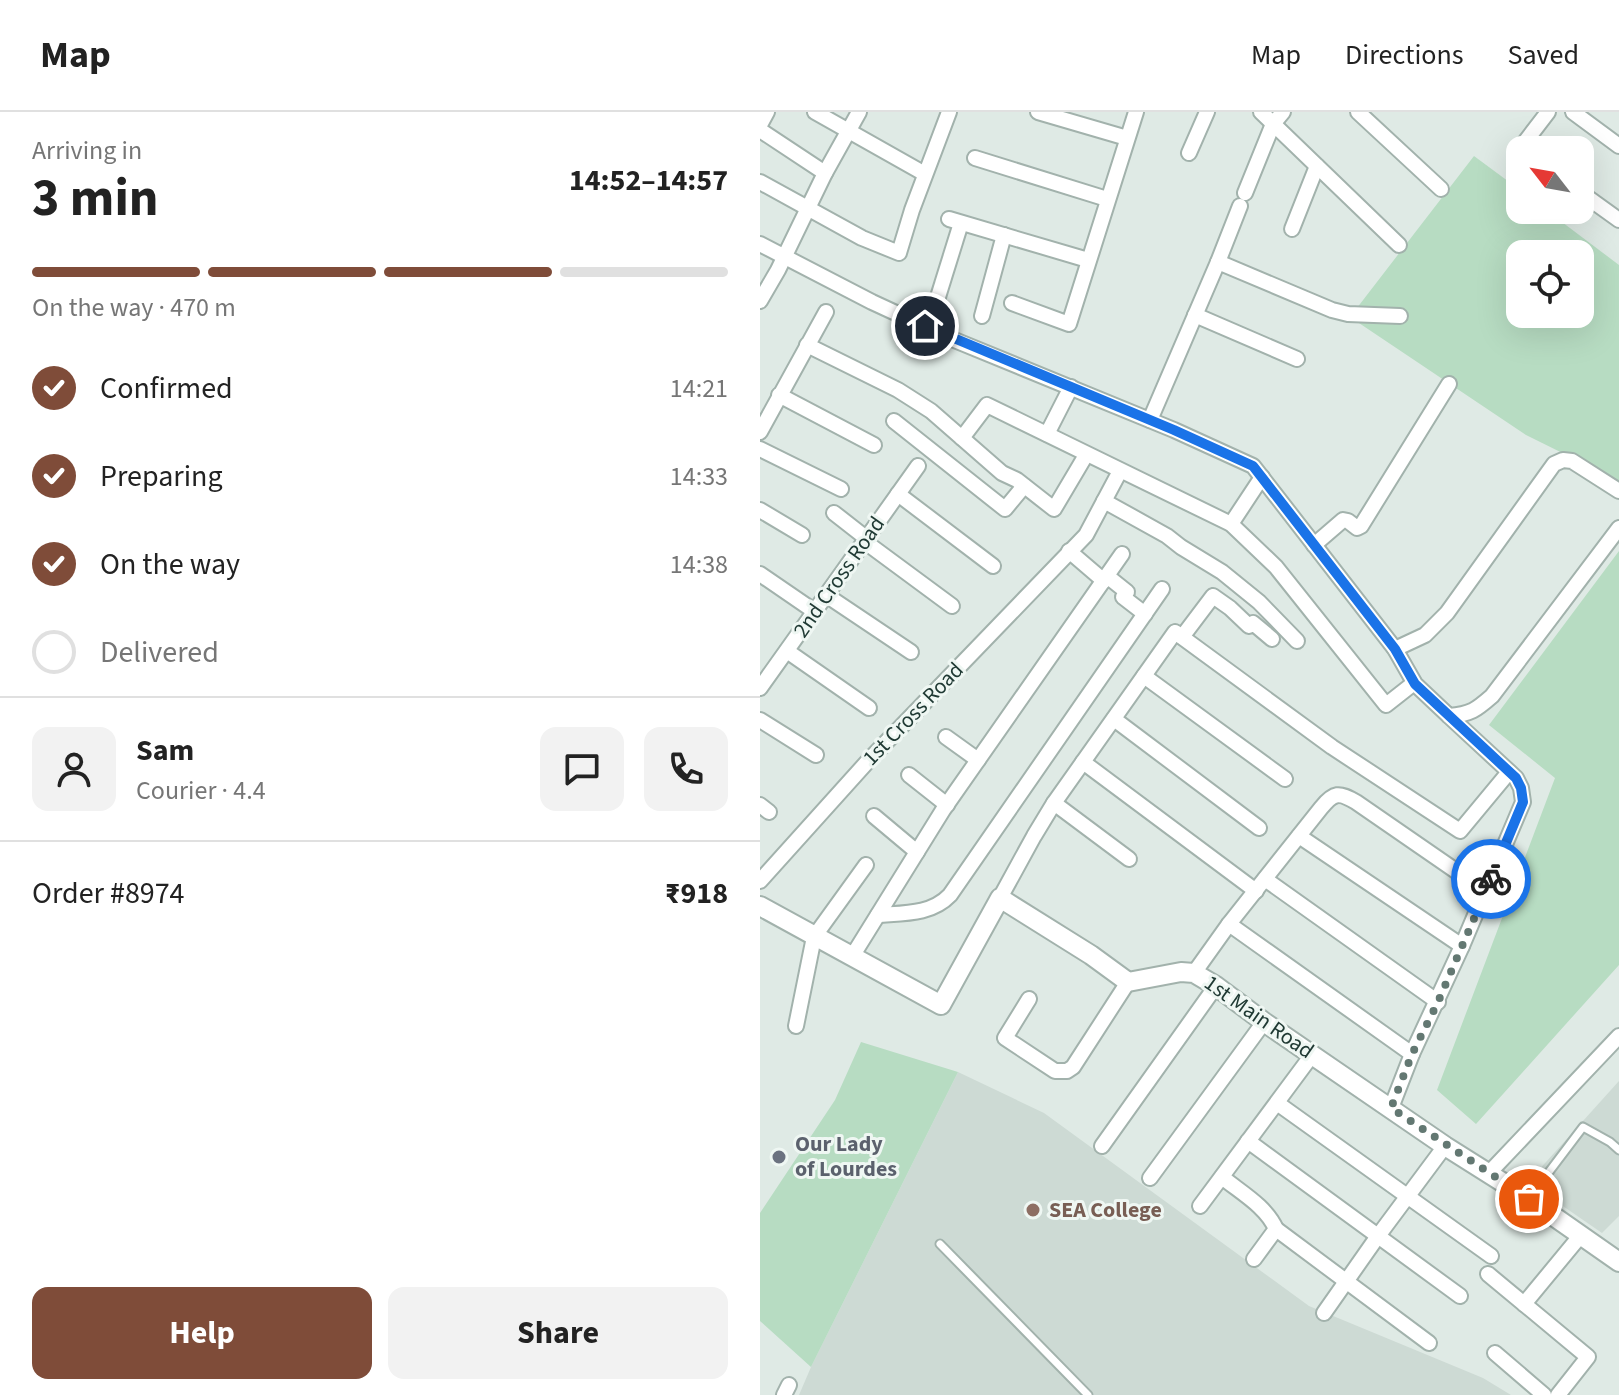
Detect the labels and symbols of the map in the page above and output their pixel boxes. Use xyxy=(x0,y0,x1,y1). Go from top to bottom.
north arrow xyxy=(1506,136,1594,224)
pin xyxy=(891,292,959,360)
street label: 2nd Cross Road xyxy=(785,510,893,644)
street label: 1st Cross Road xyxy=(855,655,971,773)
courier xyxy=(1451,839,1531,919)
street label: 1st Main Road xyxy=(1198,967,1320,1067)
place label: Our Lady of Lourdes xyxy=(795,1128,897,1185)
marker: Our Lady of Lourdes xyxy=(770,1148,788,1166)
pin xyxy=(1495,1165,1563,1233)
place label: SEA College xyxy=(1049,1194,1162,1226)
marker: SEA College xyxy=(1024,1201,1042,1219)

